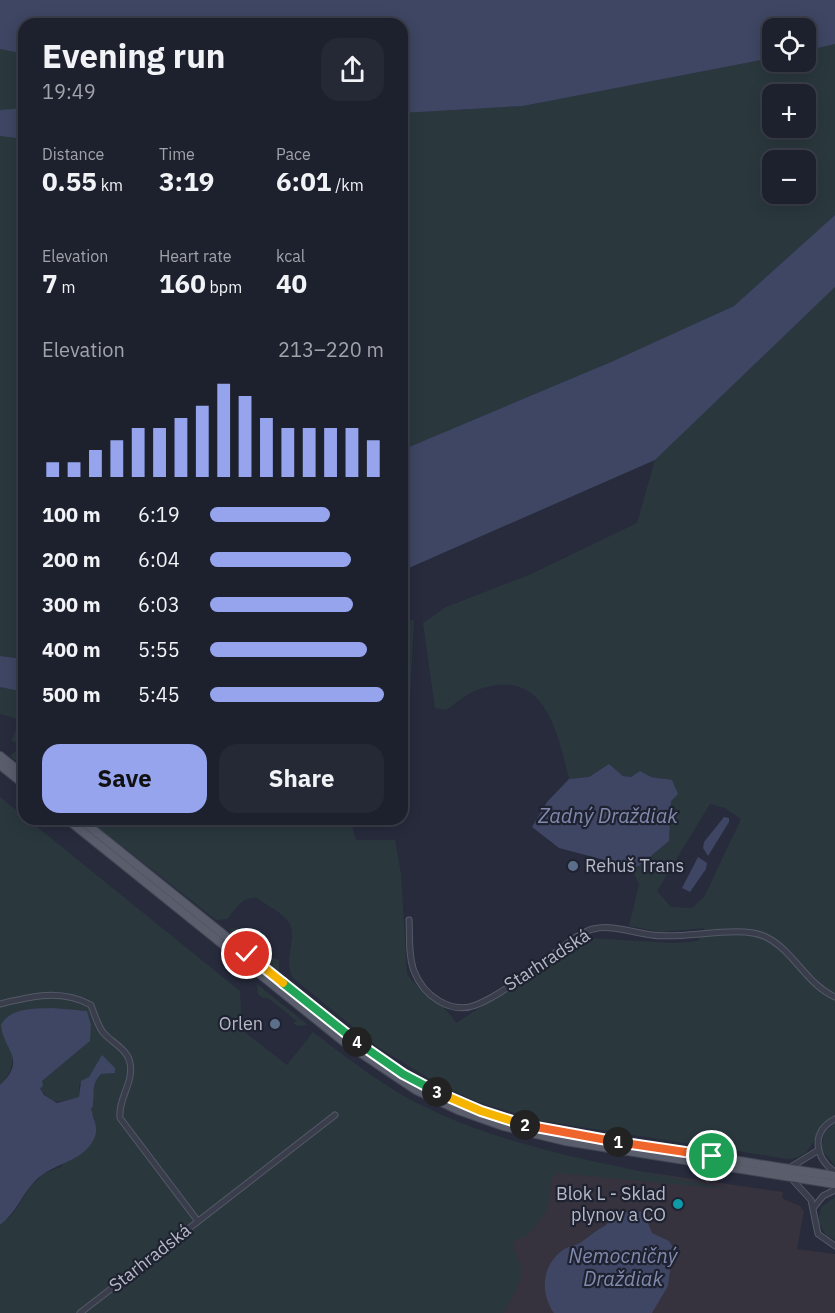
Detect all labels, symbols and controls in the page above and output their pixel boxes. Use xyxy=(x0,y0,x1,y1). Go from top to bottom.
map controls xyxy=(762,18,816,204)
button: locate xyxy=(762,18,816,72)
text: Evening run xyxy=(42,34,226,77)
button: share xyxy=(321,38,384,101)
text: 19:49 xyxy=(42,78,96,105)
button: + xyxy=(762,84,816,138)
text: Distance xyxy=(42,144,104,164)
text: Time xyxy=(159,144,195,164)
text: Pace xyxy=(276,144,311,164)
button: − xyxy=(762,150,816,204)
text: 0.55 xyxy=(42,164,97,198)
text: 3:19 xyxy=(159,164,214,198)
text: 6:01 xyxy=(276,164,331,198)
text: km xyxy=(97,175,123,195)
text: /km xyxy=(331,175,364,195)
text: Elevation xyxy=(42,246,108,266)
text: Heart rate xyxy=(159,246,232,266)
text: kcal xyxy=(276,246,305,266)
text: 7 xyxy=(42,266,58,300)
text: 160 xyxy=(159,266,206,300)
text: 40 xyxy=(276,266,307,300)
text: m xyxy=(58,277,75,297)
text: bpm xyxy=(206,277,242,297)
text: Elevation xyxy=(42,336,125,363)
text: 213–220 m xyxy=(278,336,384,363)
text: 100 m xyxy=(42,501,101,528)
text: 6:19 xyxy=(138,501,180,528)
text: 200 m xyxy=(42,546,101,573)
text: 6:04 xyxy=(138,546,180,573)
text: 300 m xyxy=(42,591,101,618)
text: 6:03 xyxy=(138,591,180,618)
text: 400 m xyxy=(42,636,101,663)
text: 5:55 xyxy=(138,636,180,663)
text: 500 m xyxy=(42,681,101,708)
text: 5:45 xyxy=(138,681,180,708)
button: Save xyxy=(42,744,207,813)
button: Share xyxy=(219,744,384,813)
water label: Zadný Draždiak xyxy=(537,802,678,829)
place label: Rehuš Trans xyxy=(585,854,684,877)
marker: Rehuš Trans xyxy=(566,859,580,873)
street label: Starhradská xyxy=(500,923,594,996)
pin xyxy=(221,928,272,979)
icon: check xyxy=(230,937,263,970)
place label: Orlen xyxy=(219,1012,263,1035)
marker: Orlen xyxy=(268,1017,282,1031)
pin: 4 xyxy=(342,1027,372,1057)
text: 4 xyxy=(352,1032,362,1052)
pin: 3 xyxy=(422,1077,452,1107)
text: 3 xyxy=(432,1082,442,1102)
pin: 2 xyxy=(510,1110,540,1140)
text: 2 xyxy=(520,1115,530,1135)
pin: 1 xyxy=(603,1127,633,1157)
pin xyxy=(686,1130,737,1181)
text: 1 xyxy=(613,1132,623,1152)
icon: arrive xyxy=(695,1139,728,1172)
place label: Blok L - Sklad plynov a CO xyxy=(556,1182,666,1226)
marker: Blok L - Sklad plynov a CO xyxy=(671,1197,685,1211)
street label: Starhradská xyxy=(104,1218,196,1297)
water label: Nemocničný Draždiak xyxy=(569,1242,679,1292)

